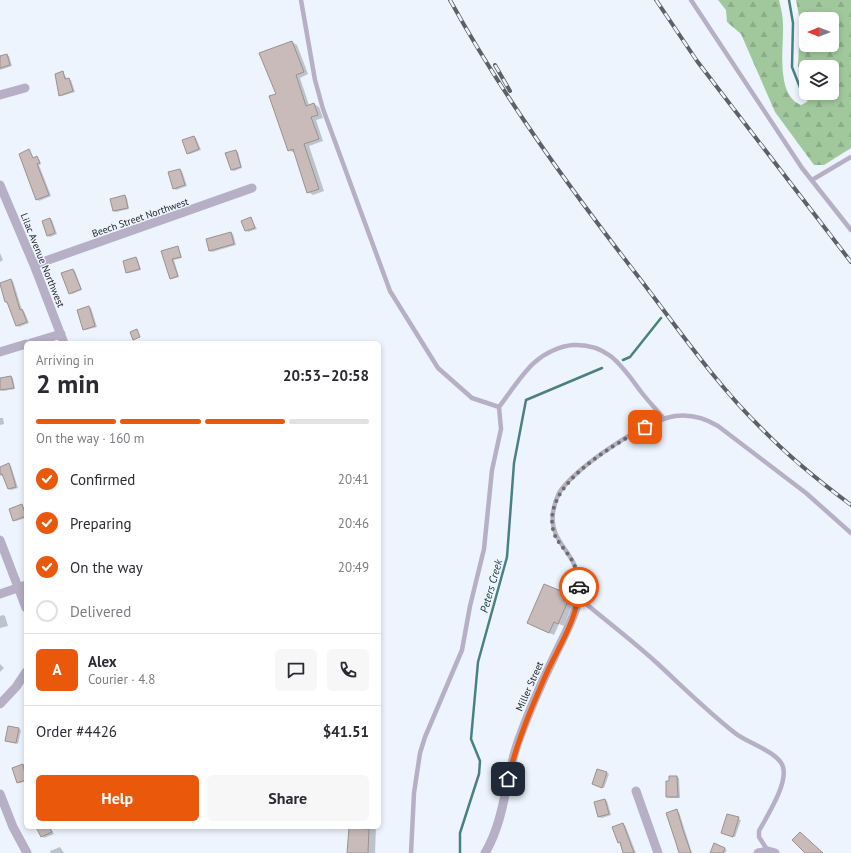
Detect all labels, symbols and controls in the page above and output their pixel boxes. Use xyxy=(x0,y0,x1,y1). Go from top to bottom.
north arrow xyxy=(799,12,839,52)
map controls xyxy=(799,12,839,100)
button: layers xyxy=(799,60,839,100)
street label: Beech Street Northwest xyxy=(90,195,191,240)
street label: Lilac Avenue Northwest xyxy=(18,211,68,310)
text: Arriving in xyxy=(36,352,94,369)
text: 20:53–20:58 xyxy=(283,366,369,385)
text: 2 min xyxy=(36,367,99,400)
pin xyxy=(628,410,662,444)
icon: bag xyxy=(634,416,656,438)
text: On the way · 160 m xyxy=(36,430,144,447)
icon: check xyxy=(36,468,58,490)
text: Confirmed xyxy=(70,470,135,489)
text: 20:41 xyxy=(338,471,369,488)
icon: check xyxy=(36,512,58,534)
text: Preparing xyxy=(70,514,132,533)
text: 20:46 xyxy=(338,515,369,532)
icon: check xyxy=(36,556,58,578)
water label: Peters Creek xyxy=(477,557,506,614)
text: On the way xyxy=(70,558,143,577)
text: 20:49 xyxy=(338,559,369,576)
courier xyxy=(559,567,599,607)
icon: car xyxy=(568,576,590,598)
text: Delivered xyxy=(70,602,131,621)
button: chat xyxy=(275,649,317,691)
button: phone xyxy=(327,649,369,691)
text: Alex xyxy=(88,652,117,671)
street label: Miller Street xyxy=(513,659,546,713)
text: A xyxy=(52,660,62,679)
text: Courier · 4.8 xyxy=(88,671,155,688)
text: Order #4426 xyxy=(36,722,117,741)
text: $41.51 xyxy=(323,722,369,741)
pin xyxy=(491,762,525,796)
icon: home xyxy=(497,768,519,790)
button: Help xyxy=(36,775,199,821)
button: Share xyxy=(207,775,369,821)

